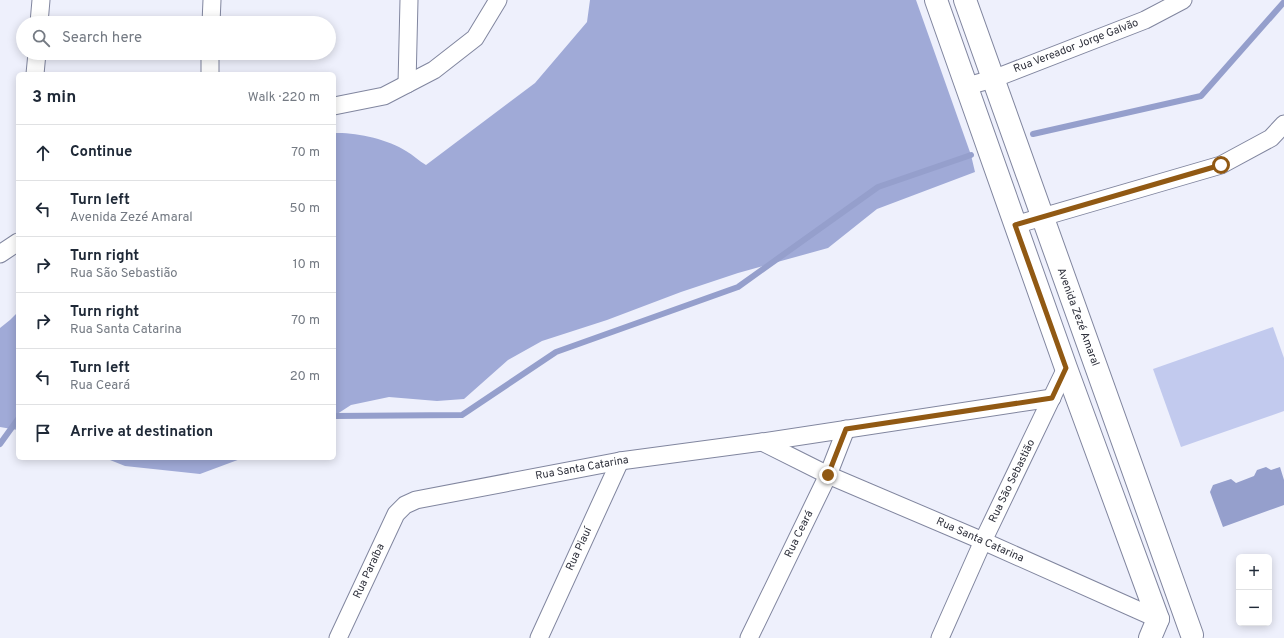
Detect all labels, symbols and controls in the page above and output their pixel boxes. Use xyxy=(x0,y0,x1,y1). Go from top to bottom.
search box xyxy=(16,16,336,60)
street label: Rua Vereador Jorge Galvão xyxy=(1012,16,1140,76)
icon: search xyxy=(30,27,52,49)
text: Search here xyxy=(62,29,142,48)
text: 3 min xyxy=(32,87,76,109)
text: Walk · 220 m xyxy=(248,90,320,106)
icon: ahead xyxy=(32,142,54,164)
text: Continue xyxy=(70,143,132,162)
text: 70 m xyxy=(291,145,320,161)
route start xyxy=(1212,156,1230,174)
text: Turn left xyxy=(70,191,130,210)
icon: left xyxy=(32,198,54,220)
text: 50 m xyxy=(290,201,320,217)
text: Avenida Zezé Amaral xyxy=(70,210,193,226)
text: Turn right xyxy=(70,247,139,266)
icon: right xyxy=(32,254,54,276)
text: 10 m xyxy=(293,257,320,273)
text: Rua São Sebastião xyxy=(70,266,178,282)
street label: Avenida Zezé Amaral xyxy=(1054,266,1102,368)
text: Turn right xyxy=(70,303,139,322)
icon: right xyxy=(32,310,54,332)
text: 70 m xyxy=(291,313,320,329)
text: Rua Santa Catarina xyxy=(70,322,182,338)
text: Turn left xyxy=(70,359,130,378)
icon: left xyxy=(32,366,54,388)
text: 20 m xyxy=(290,369,320,385)
text: Rua Ceará xyxy=(70,378,130,394)
icon: arrive xyxy=(32,422,54,444)
text: Arrive at destination xyxy=(70,423,213,442)
street label: Rua São Sebastião xyxy=(986,437,1038,525)
street label: Rua Santa Catarina xyxy=(534,453,630,483)
route end xyxy=(819,466,837,484)
street label: Rua Ceará xyxy=(782,508,817,560)
street label: Rua Santa Catarina xyxy=(934,514,1026,566)
street label: Rua Piauí xyxy=(563,524,596,573)
street label: Rua Paraíba xyxy=(350,541,388,601)
map controls xyxy=(1236,554,1272,626)
button: + xyxy=(1236,554,1272,590)
button: − xyxy=(1236,590,1272,626)

